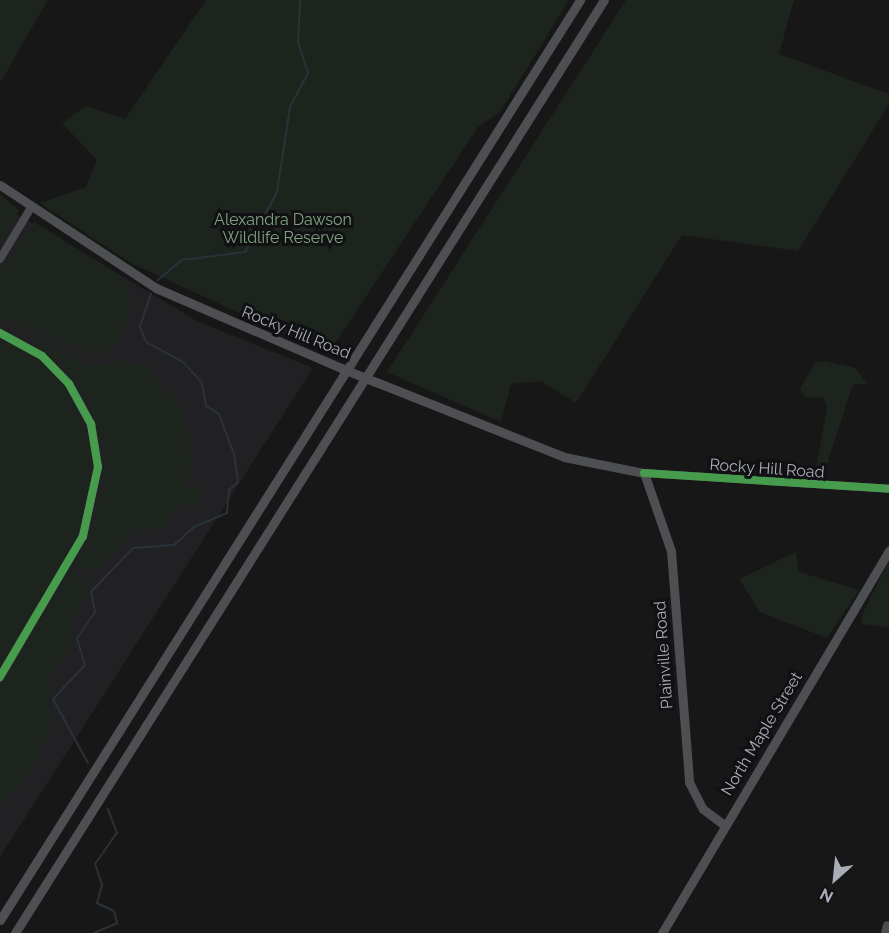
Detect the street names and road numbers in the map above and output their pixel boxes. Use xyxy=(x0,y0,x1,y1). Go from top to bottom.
street label: Rocky Hill Road xyxy=(239,302,353,364)
street label: Rocky Hill Road xyxy=(708,455,826,483)
street label: Plainville Road xyxy=(651,600,677,710)
street label: North Maple Street xyxy=(718,669,806,799)

